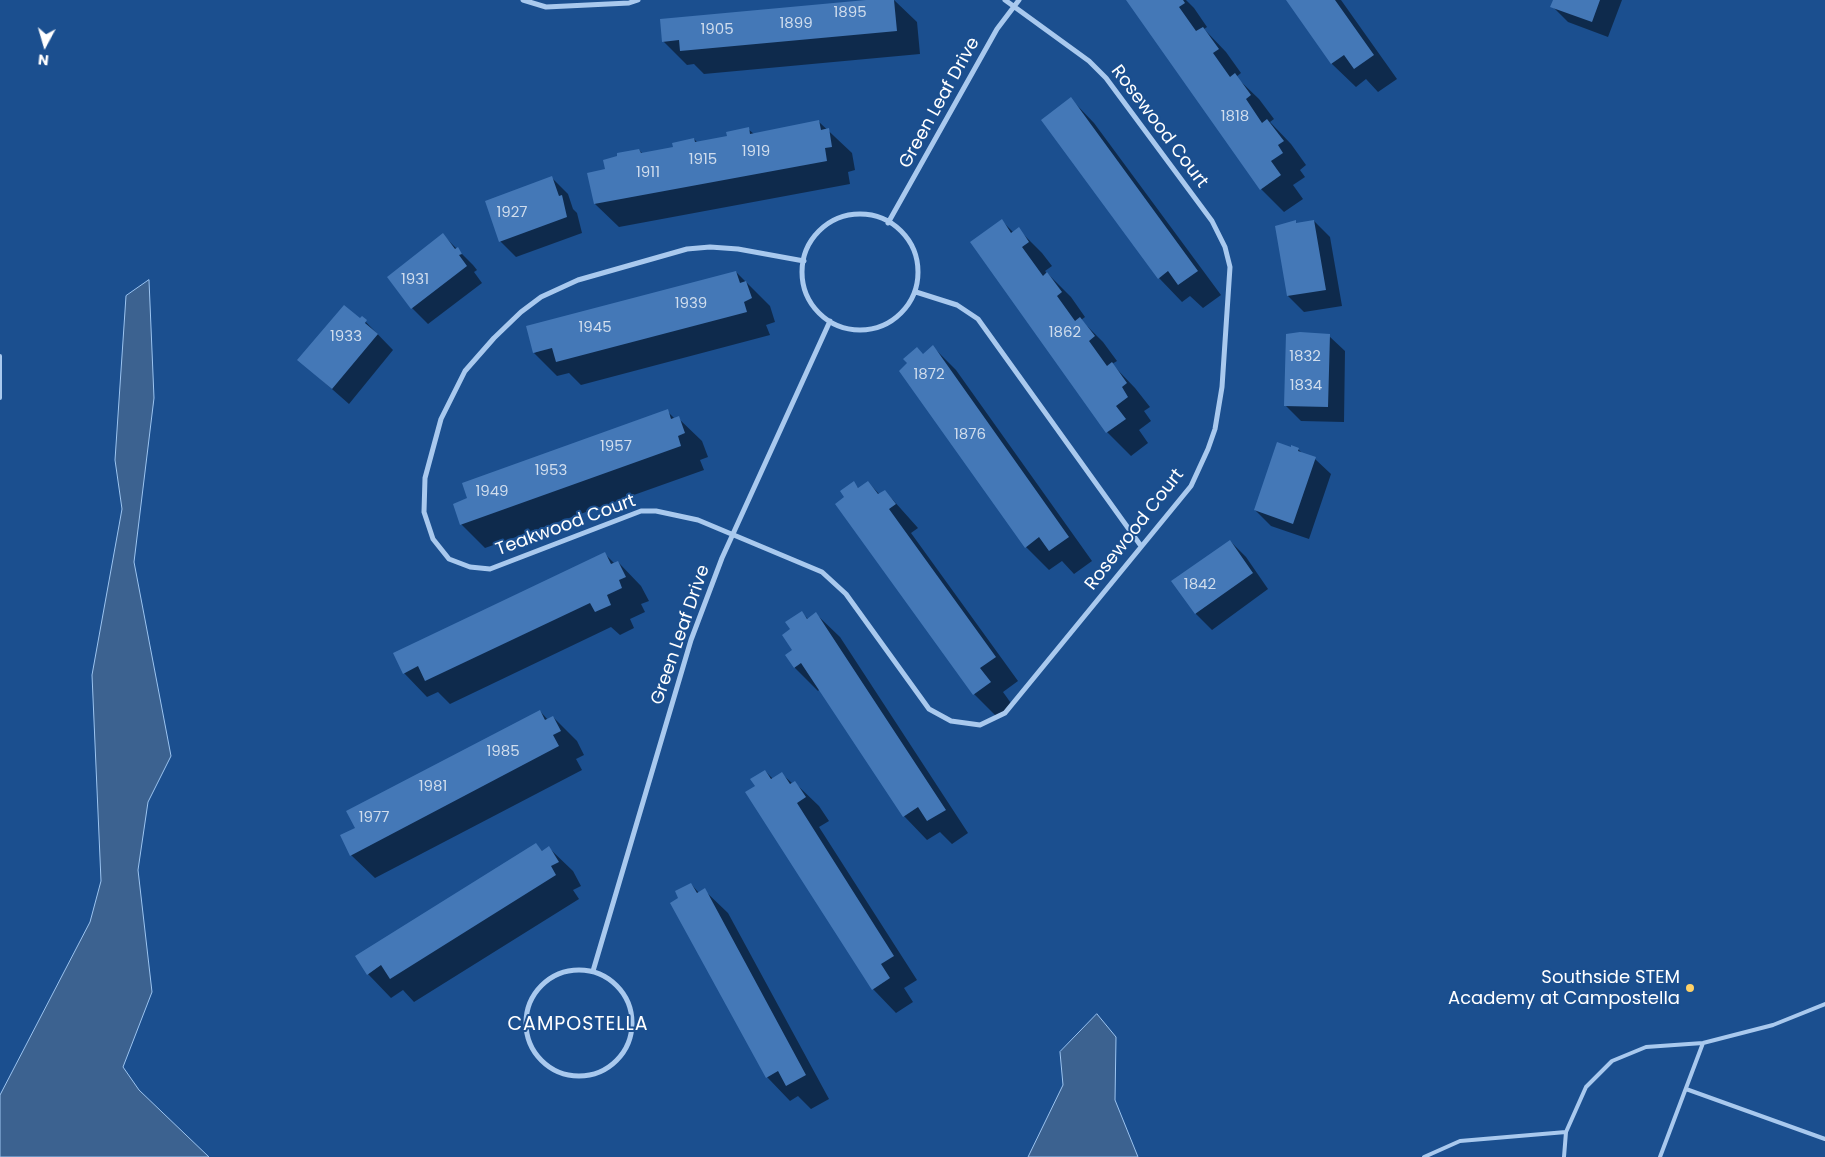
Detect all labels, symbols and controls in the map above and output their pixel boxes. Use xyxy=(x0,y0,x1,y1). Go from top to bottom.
house number: 1895 xyxy=(833,4,867,22)
house number: 1899 xyxy=(779,15,813,33)
north arrow xyxy=(20,20,70,70)
house number: 1905 xyxy=(700,21,734,39)
street label: Green Leaf Drive xyxy=(895,34,985,172)
text: N xyxy=(37,49,50,70)
street label: Rosewood Court xyxy=(1106,61,1212,193)
house number: 1818 xyxy=(1221,108,1249,126)
house number: 1919 xyxy=(742,143,770,161)
house number: 1915 xyxy=(689,151,717,169)
house number: 1911 xyxy=(636,164,660,182)
house number: 1927 xyxy=(496,204,528,222)
house number: 1931 xyxy=(401,271,429,289)
house number: 1939 xyxy=(675,295,707,313)
house number: 1945 xyxy=(578,319,612,337)
house number: 1862 xyxy=(1049,324,1081,342)
house number: 1933 xyxy=(330,328,362,346)
house number: 1832 xyxy=(1289,348,1321,366)
house number: 1872 xyxy=(913,366,945,384)
house number: 1834 xyxy=(1290,377,1322,395)
house number: 1876 xyxy=(954,426,986,444)
house number: 1957 xyxy=(600,438,632,456)
house number: 1953 xyxy=(535,462,567,480)
street label: Rosewood Court xyxy=(1081,465,1189,595)
house number: 1949 xyxy=(475,483,509,501)
street label: Teakwood Court xyxy=(493,491,639,561)
street label: Green Leaf Drive xyxy=(647,562,715,708)
house number: 1842 xyxy=(1184,576,1216,594)
house number: 1985 xyxy=(486,743,520,761)
house number: 1981 xyxy=(419,778,447,796)
house number: 1977 xyxy=(359,809,389,827)
place label: Southside STEM Academy at Campostella xyxy=(1448,967,1680,1010)
marker: Southside STEM Academy at Campostella xyxy=(1684,982,1696,994)
district label: CAMPOSTELLA xyxy=(506,1014,650,1036)

